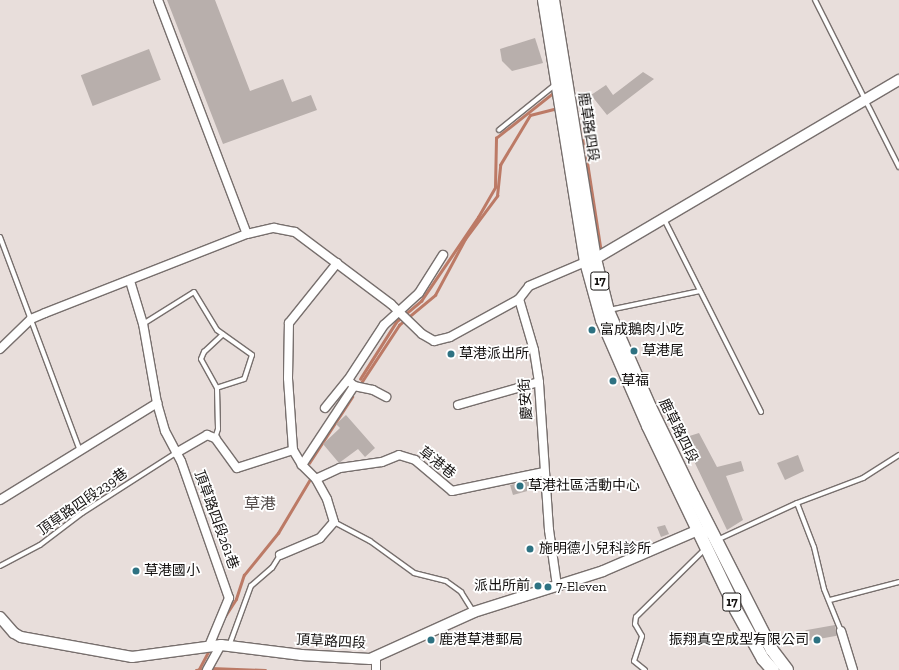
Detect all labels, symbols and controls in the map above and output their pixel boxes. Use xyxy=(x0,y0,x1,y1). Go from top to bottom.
street label: 鹿草路四段 xyxy=(574,91,602,163)
road number: 17 xyxy=(590,270,610,292)
place label: 富成鵝肉小吃 xyxy=(600,322,684,338)
marker: 富成鵝肉小吃 xyxy=(587,325,597,335)
place label: 草港尾 xyxy=(642,343,684,359)
place label: 草港派出所 xyxy=(459,346,529,362)
marker: 草港尾 xyxy=(629,346,639,356)
marker: 草港派出所 xyxy=(446,349,456,359)
place label: 草福 xyxy=(621,373,649,389)
marker: 草福 xyxy=(608,376,618,386)
street label: 慶安街 xyxy=(516,377,536,421)
street label: 鹿草路四段 xyxy=(655,396,701,466)
street label: 草港巷 xyxy=(415,443,459,483)
street label: 頂草路四段239巷 xyxy=(35,465,131,539)
street label: 頂草路四段261巷 xyxy=(190,468,242,572)
place label: 草港社區活動中心 xyxy=(528,478,640,494)
marker: 草港社區活動中心 xyxy=(515,481,525,491)
district label: 草港 xyxy=(244,494,276,514)
place label: 施明德小兒科診所 xyxy=(539,541,651,557)
marker: 施明德小兒科診所 xyxy=(524,543,536,555)
place label: 草港國小 xyxy=(144,563,200,579)
marker: 草港國小 xyxy=(131,566,141,576)
place label: 派出所前 xyxy=(474,578,530,594)
place label: 7-Eleven xyxy=(556,579,607,595)
marker: 派出所前 xyxy=(533,581,543,591)
marker: 7-Eleven xyxy=(543,582,553,592)
road number: 17 xyxy=(722,591,742,613)
street label: 頂草路四段 xyxy=(296,632,366,652)
place label: 鹿港草港郵局 xyxy=(439,632,523,648)
place label: 振翔真空成型有限公司 xyxy=(669,632,809,648)
marker: 鹿港草港郵局 xyxy=(426,635,436,645)
marker: 振翔真空成型有限公司 xyxy=(812,635,822,645)

